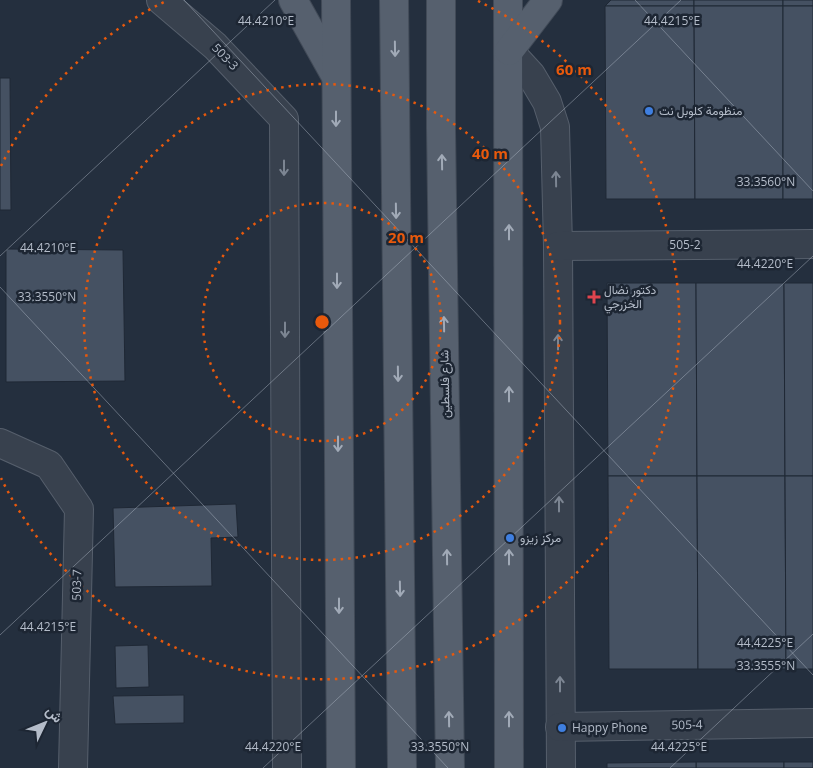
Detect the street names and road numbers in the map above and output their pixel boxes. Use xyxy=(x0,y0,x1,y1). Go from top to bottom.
street label: 503-3 xyxy=(208,39,242,74)
street label: 505-2 xyxy=(669,236,701,253)
street label: شارع فلسطين xyxy=(435,350,455,418)
street label: 503-7 xyxy=(68,569,85,601)
street label: 505-4 xyxy=(671,716,703,733)

